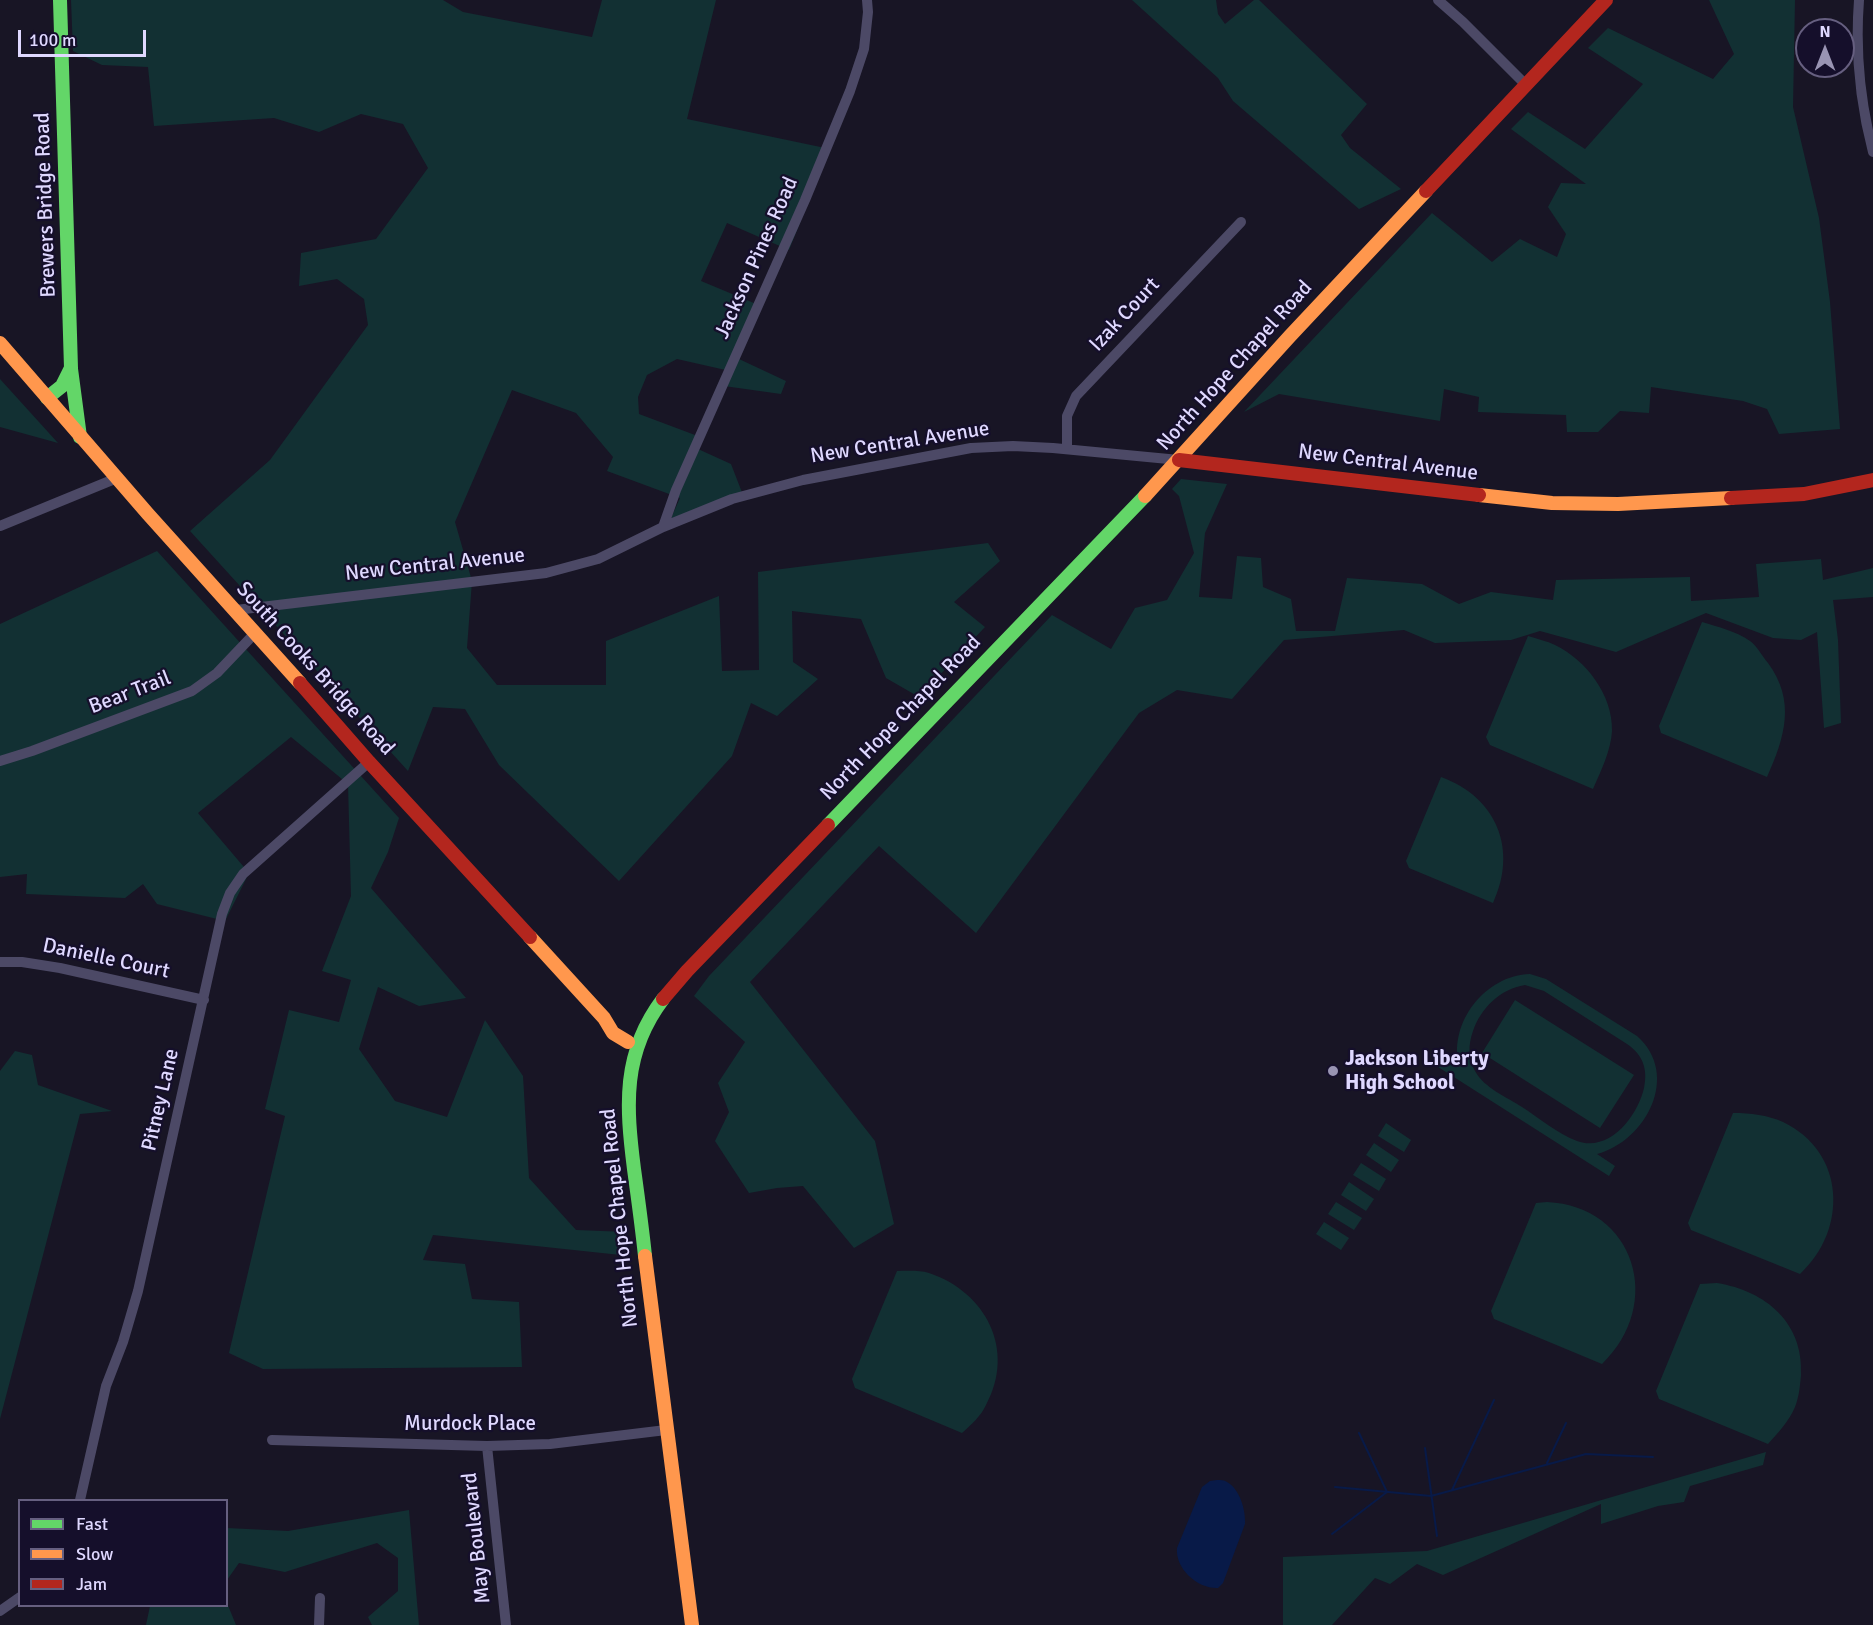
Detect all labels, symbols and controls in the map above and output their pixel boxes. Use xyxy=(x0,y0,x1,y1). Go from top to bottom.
scale bar xyxy=(21,18,148,56)
north arrow xyxy=(1795,18,1855,78)
text: N xyxy=(1819,22,1831,42)
text: 100 m xyxy=(29,29,76,51)
street label: Brewers Bridge Road xyxy=(30,112,62,298)
street label: Jackson Pines Road xyxy=(710,173,804,343)
street label: Izak Court xyxy=(1084,273,1166,357)
street label: North Hope Chapel Road xyxy=(1152,276,1318,456)
street label: New Central Avenue xyxy=(809,416,991,470)
street label: New Central Avenue xyxy=(1297,439,1479,487)
street label: New Central Avenue xyxy=(344,543,526,587)
street label: South Cooks Bridge Road xyxy=(230,577,400,761)
street label: North Hope Chapel Road xyxy=(815,630,987,806)
street label: Bear Trail xyxy=(86,666,174,720)
street label: Danielle Court xyxy=(40,933,172,985)
street label: Pitney Lane xyxy=(137,1046,185,1154)
place label: Jackson Liberty High School xyxy=(1345,1046,1489,1096)
marker: Jackson Liberty High School xyxy=(1326,1064,1340,1078)
street label: North Hope Chapel Road xyxy=(596,1107,644,1329)
street label: Murdock Place xyxy=(404,1411,536,1437)
street label: May Boulevard xyxy=(458,1471,496,1605)
legend xyxy=(18,1499,228,1607)
text: Fast xyxy=(76,1513,108,1535)
text: Slow xyxy=(76,1543,113,1565)
text: Jam xyxy=(76,1573,107,1595)

